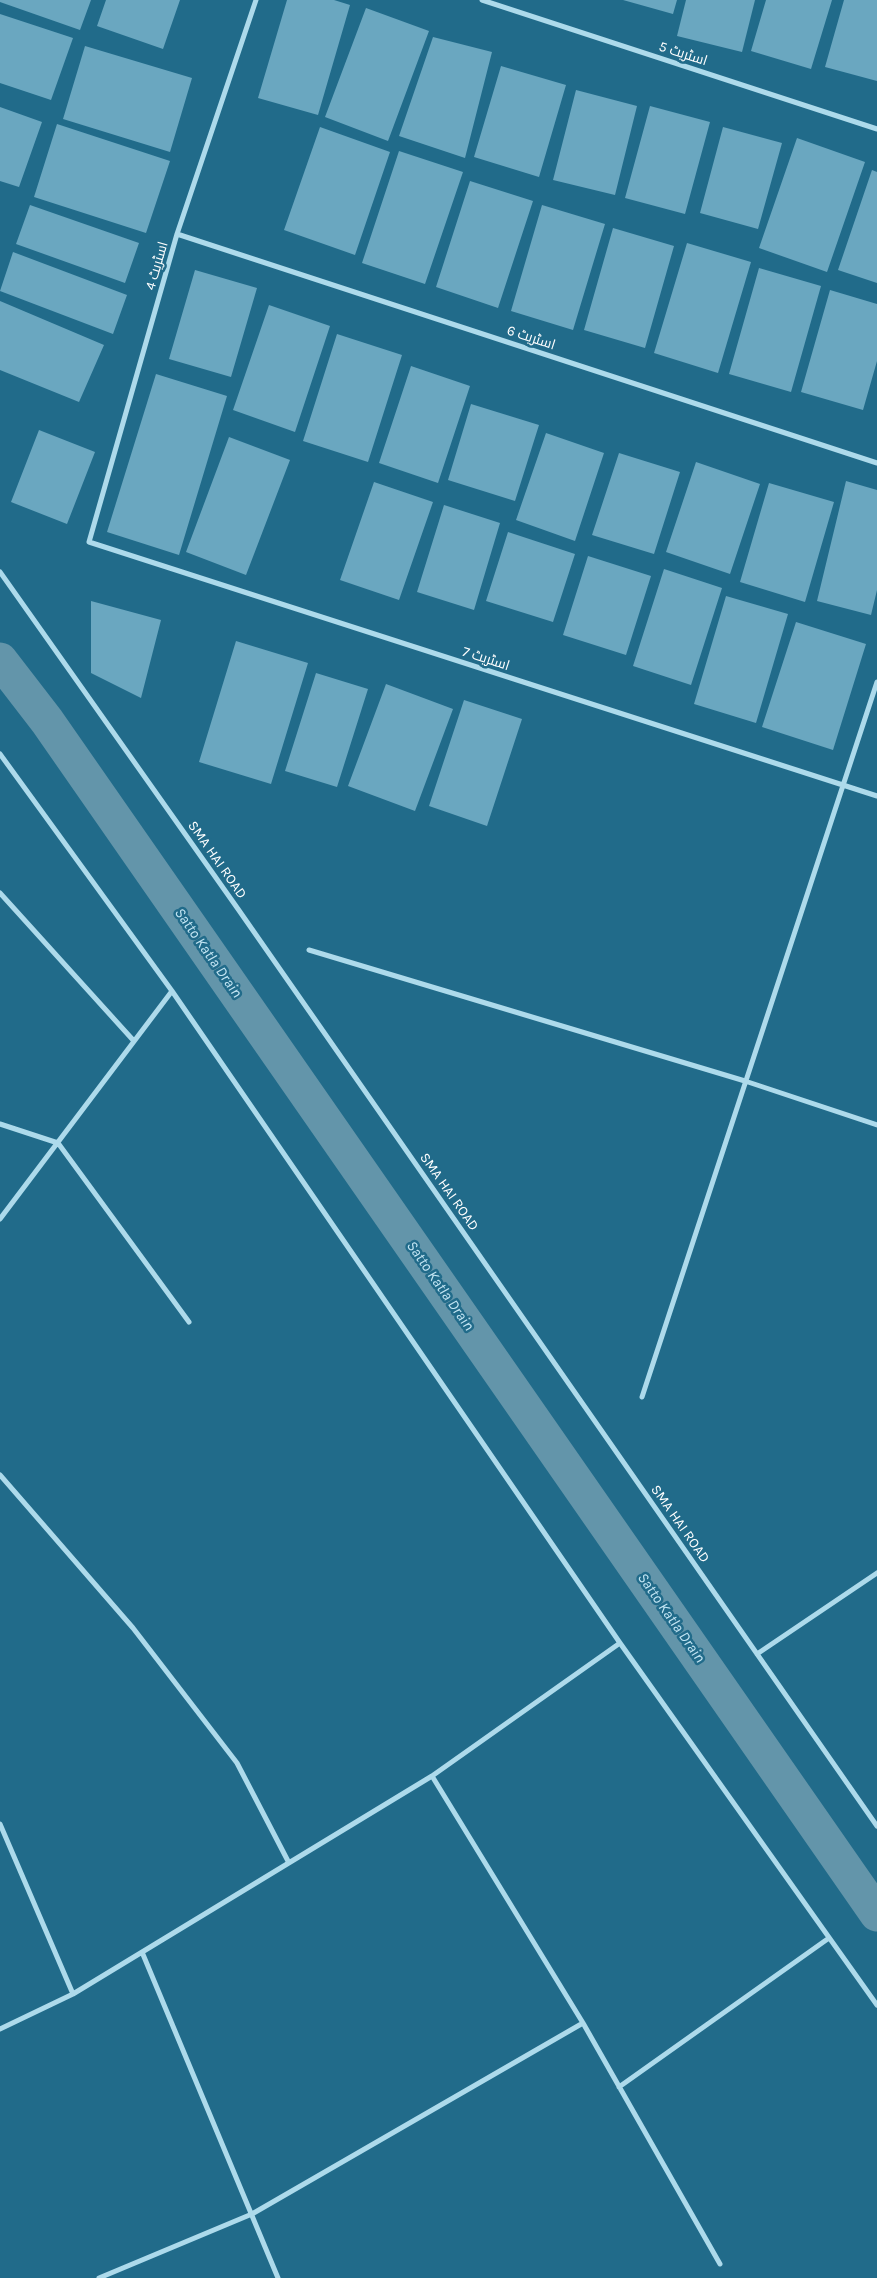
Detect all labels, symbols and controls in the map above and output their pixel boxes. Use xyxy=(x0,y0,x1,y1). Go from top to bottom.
street label: اسٹریٹ 5 xyxy=(657,38,709,70)
street label: اسٹریٹ 4 xyxy=(142,240,172,292)
street label: اسٹریٹ 6 xyxy=(505,322,557,354)
street label: اسٹریٹ 7 xyxy=(460,643,512,675)
street label: SMA HAI ROAD xyxy=(184,818,250,902)
water label: Satto Katla Drain xyxy=(170,905,246,1001)
street label: SMA HAI ROAD xyxy=(416,1150,482,1234)
water label: Satto Katla Drain xyxy=(402,1238,478,1334)
street label: SMA HAI ROAD xyxy=(647,1482,713,1566)
water label: Satto Katla Drain xyxy=(633,1570,709,1666)

